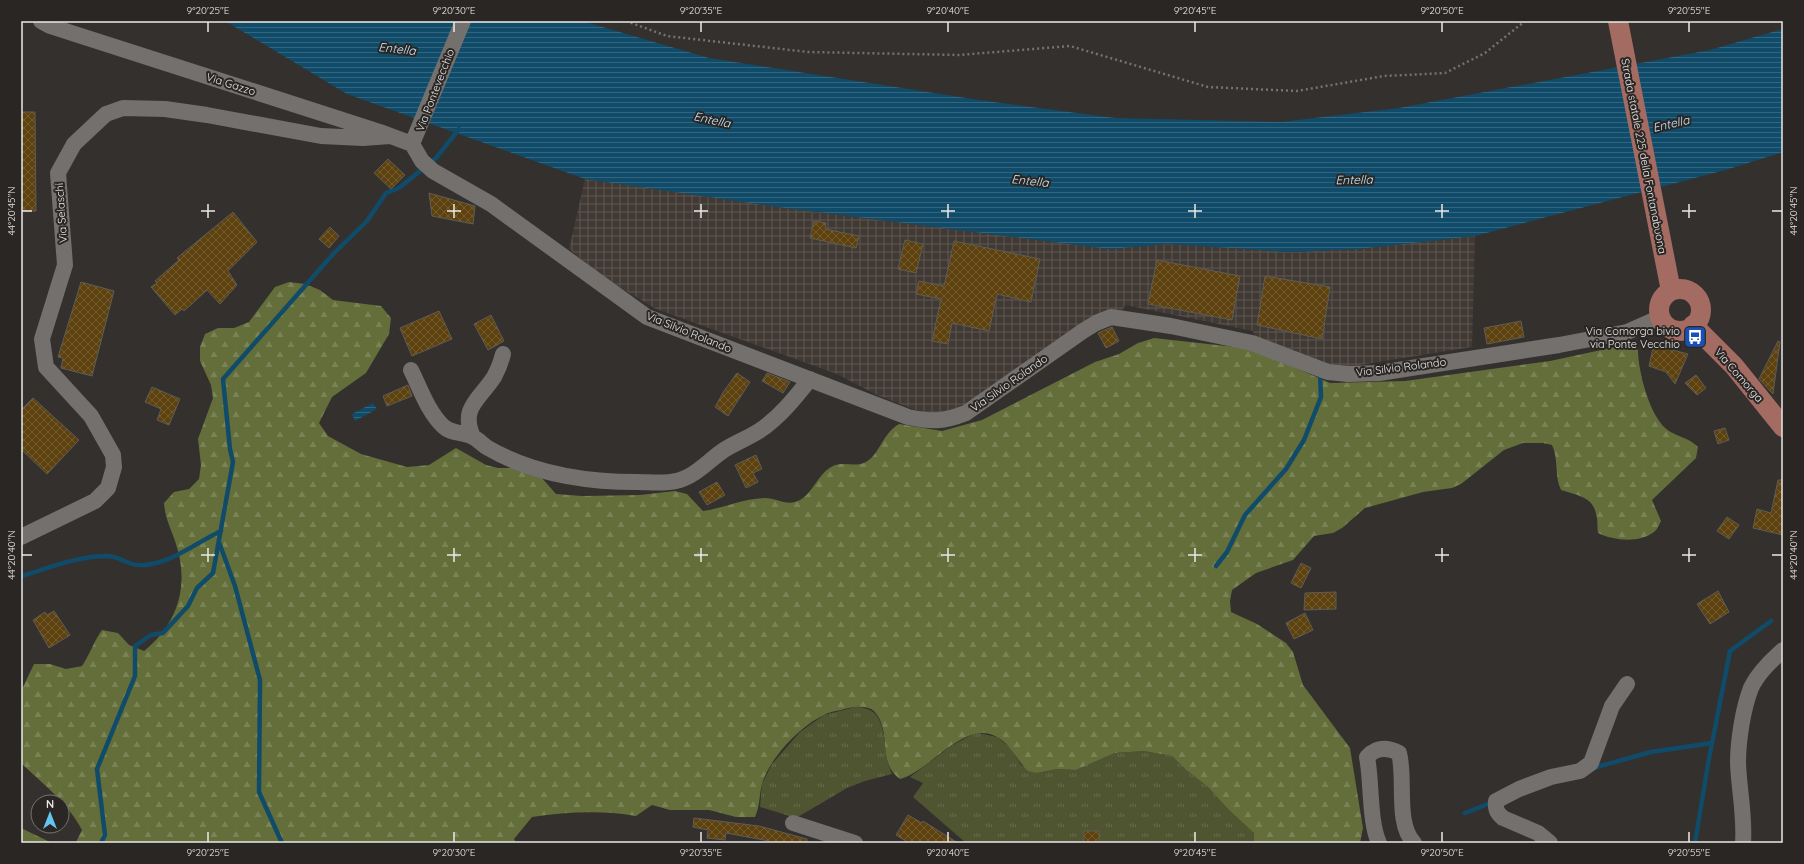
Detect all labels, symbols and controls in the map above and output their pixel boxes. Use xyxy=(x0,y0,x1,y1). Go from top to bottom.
text: 9°20'25"E xyxy=(187,4,230,17)
text: 9°20'30"E xyxy=(432,4,476,17)
text: 9°20'35"E xyxy=(680,4,723,17)
text: 9°20'40"E xyxy=(926,4,970,17)
text: 9°20'45"E xyxy=(1174,4,1217,17)
text: 9°20'50"E xyxy=(1420,4,1464,17)
text: 9°20'55"E xyxy=(1668,4,1711,17)
water label: Entella xyxy=(378,39,417,58)
street label: Via Pontevecchio xyxy=(413,46,457,133)
street label: Strada statale 225 della Fontanabuona xyxy=(1618,57,1670,255)
street label: Via Gazzo xyxy=(205,69,258,99)
water label: Entella xyxy=(692,108,733,131)
water label: Entella xyxy=(1651,112,1691,135)
water label: Entella xyxy=(1011,171,1050,190)
water label: Entella xyxy=(1335,172,1374,187)
street label: Via Selaschi xyxy=(52,182,70,244)
text: 44°20'45"N xyxy=(5,186,18,236)
text: 44°20'45"N xyxy=(1787,186,1800,236)
street label: Via Silvio Rolando xyxy=(644,309,734,356)
place label: Via Comorga bivio via Ponte Vecchio xyxy=(1586,324,1680,351)
bus stop icon: Via Comorga bivio via Ponte Vecchio xyxy=(1682,324,1708,350)
street label: Via Comorga xyxy=(1712,345,1766,405)
street label: Via Silvio Rolando xyxy=(968,351,1050,415)
street label: Via Silvio Rolando xyxy=(1355,354,1447,379)
text: 44°20'40"N xyxy=(5,530,18,580)
text: 44°20'40"N xyxy=(1787,530,1800,580)
north arrow xyxy=(30,794,70,834)
text: N xyxy=(46,797,54,811)
text: 9°20'25"E xyxy=(187,846,230,859)
text: 9°20'30"E xyxy=(432,846,476,859)
text: 9°20'35"E xyxy=(680,846,723,859)
text: 9°20'40"E xyxy=(926,846,970,859)
text: 9°20'45"E xyxy=(1174,846,1217,859)
text: 9°20'50"E xyxy=(1420,846,1464,859)
text: 9°20'55"E xyxy=(1668,846,1711,859)

